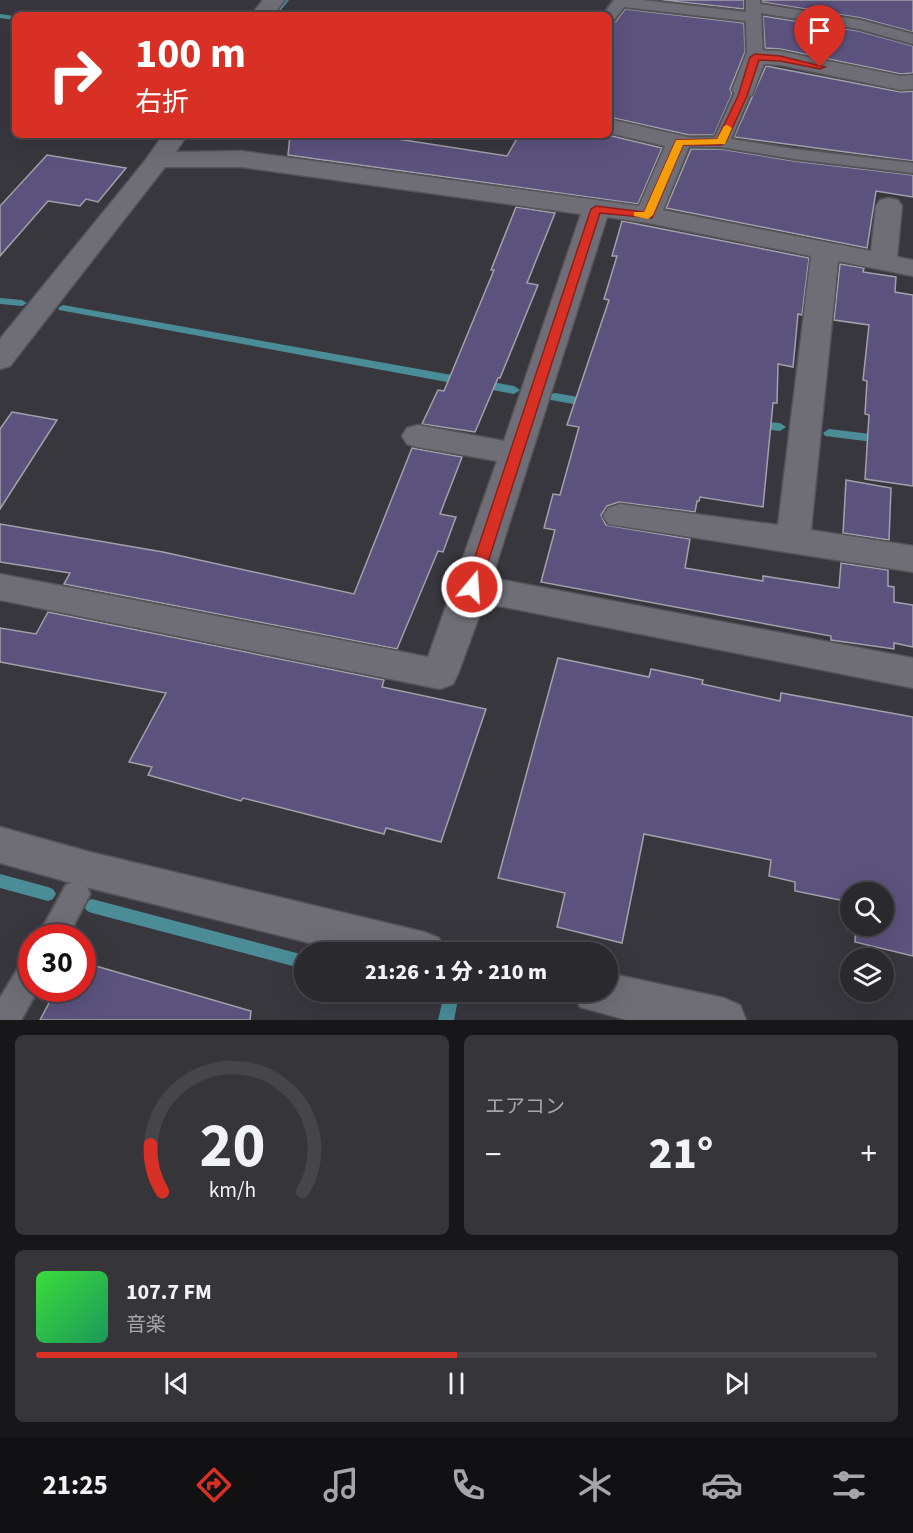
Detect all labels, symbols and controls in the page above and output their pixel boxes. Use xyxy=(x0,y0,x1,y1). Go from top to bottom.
pin xyxy=(794,5,845,67)
icon: arrive xyxy=(803,14,836,47)
text: 100 m xyxy=(135,24,246,84)
icon: right xyxy=(36,36,114,114)
text: 右折 xyxy=(135,83,189,122)
position arrow xyxy=(440,555,504,619)
map controls xyxy=(840,882,894,1002)
button: search xyxy=(840,882,894,936)
speed limit sign: 30 xyxy=(18,924,96,1002)
button: layers xyxy=(840,948,894,1002)
text: 21:26 · 1 分 · 210 m xyxy=(365,956,547,988)
text: エアコン xyxy=(485,1093,565,1121)
text: 20 xyxy=(199,1102,265,1191)
text: 21° xyxy=(649,1122,713,1186)
text: − xyxy=(485,1131,501,1178)
text: + xyxy=(861,1131,877,1178)
text: km/h xyxy=(208,1175,256,1206)
text: 107.7 FM xyxy=(126,1276,212,1308)
text: 音楽 xyxy=(126,1311,166,1339)
icon: previous xyxy=(160,1367,193,1400)
icon: pause xyxy=(440,1367,473,1400)
icon: next xyxy=(720,1367,753,1400)
icon: directions xyxy=(193,1464,235,1506)
icon: music xyxy=(320,1464,362,1506)
icon: phone xyxy=(447,1464,489,1506)
icon: climate xyxy=(574,1464,616,1506)
icon: car xyxy=(701,1464,743,1506)
icon: filters xyxy=(828,1464,870,1506)
text: 21:25 xyxy=(43,1466,108,1505)

